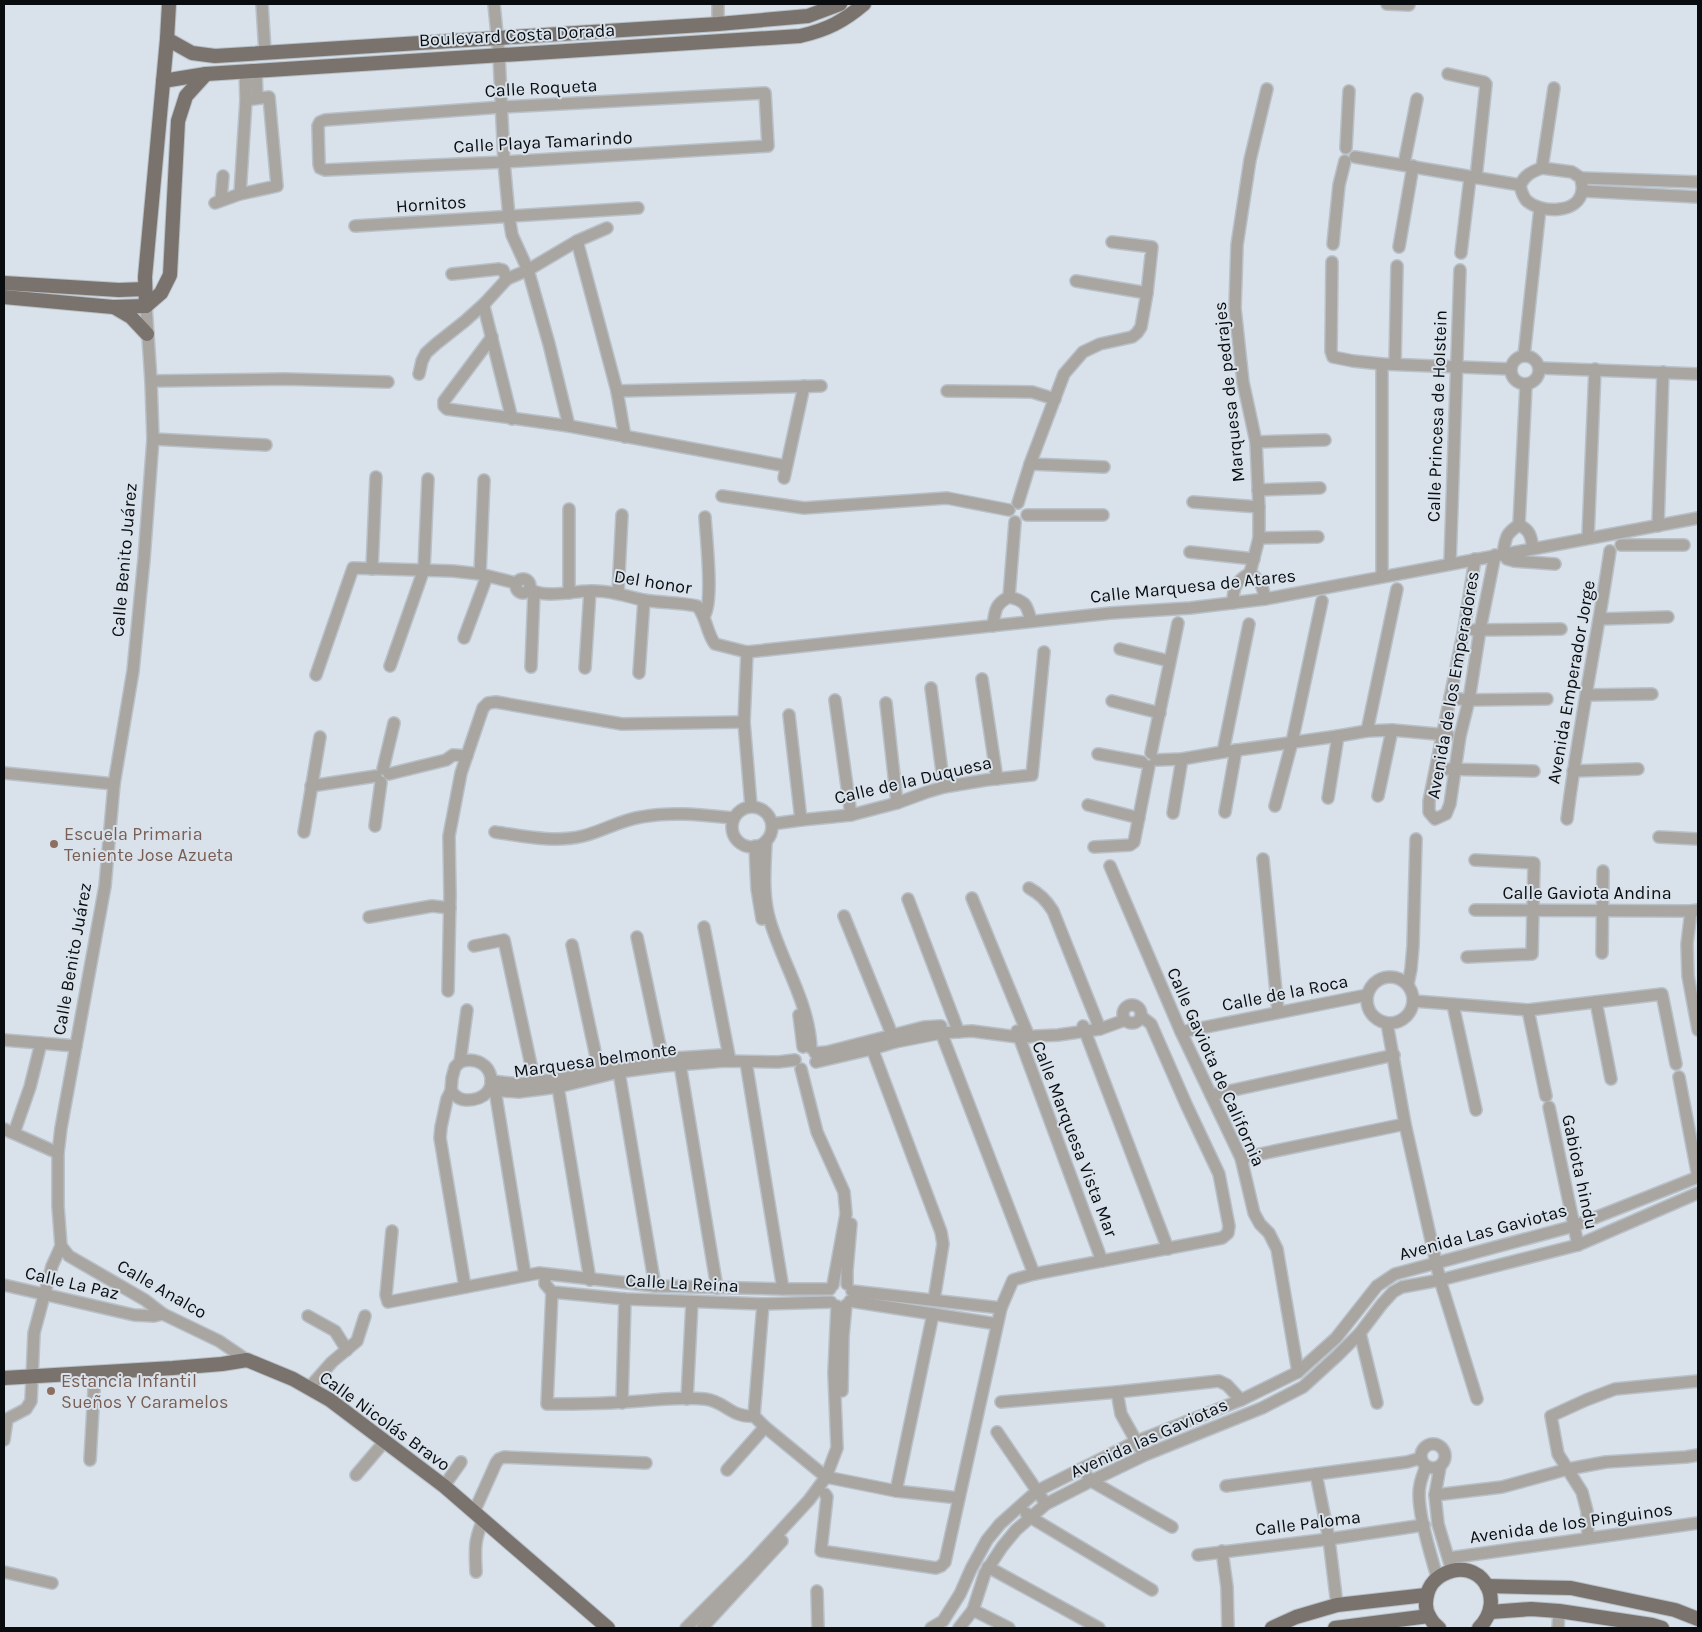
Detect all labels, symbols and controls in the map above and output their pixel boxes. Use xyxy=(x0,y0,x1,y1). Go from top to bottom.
street label: Boulevard Costa Dorada xyxy=(418,19,616,51)
street label: Calle Roqueta xyxy=(484,74,598,102)
street label: Calle Playa Tamarindo xyxy=(453,126,633,158)
street label: Hornitos xyxy=(395,191,467,217)
street label: Marquesa de pedrajes xyxy=(1209,301,1249,483)
street label: Calle Princesa de HoIstein xyxy=(1422,310,1452,522)
street label: Calle Benito Juárez xyxy=(106,482,142,638)
street label: Calle Marquesa de Atares xyxy=(1089,564,1297,608)
street label: Del honor xyxy=(613,565,694,599)
street label: Avenida de los Emperadores xyxy=(1422,569,1484,801)
street label: Avenida Emperador Jorge xyxy=(1542,578,1600,786)
street label: Calle de la Duquesa xyxy=(832,751,994,809)
place label: Escuela Primaria Teniente Jose Azueta xyxy=(64,823,233,866)
marker: Escuela Primaria Teniente Jose Azueta xyxy=(48,838,60,850)
street label: Calle Benito Juárez xyxy=(48,881,96,1037)
street label: Calle Gaviota Andina xyxy=(1502,882,1672,904)
street label: Calle Gaviota de California xyxy=(1162,964,1270,1170)
street label: Calle de la Roca xyxy=(1220,970,1350,1016)
street label: Marquesa belmonte xyxy=(512,1038,678,1082)
street label: Calle Marquesa Vista Mar xyxy=(1027,1038,1123,1241)
street label: Gabiota hindu xyxy=(1557,1112,1603,1232)
street label: Avenida Las Gaviotas xyxy=(1396,1199,1570,1265)
street label: Calle Analco xyxy=(113,1255,211,1323)
street label: Calle La Paz xyxy=(23,1262,121,1304)
street label: Calle La Reina xyxy=(625,1269,739,1297)
street label: Calle Nicolás Bravo xyxy=(315,1366,455,1476)
place label: Estancia Infantil Sueños Y Caramelos xyxy=(61,1370,228,1413)
marker: Estancia Infantil Sueños Y Caramelos xyxy=(45,1385,57,1397)
street label: Avenida las Gaviotas xyxy=(1067,1393,1231,1483)
street label: Avenida de los Pinguinos xyxy=(1468,1498,1674,1548)
street label: Calle Paloma xyxy=(1254,1506,1362,1540)

